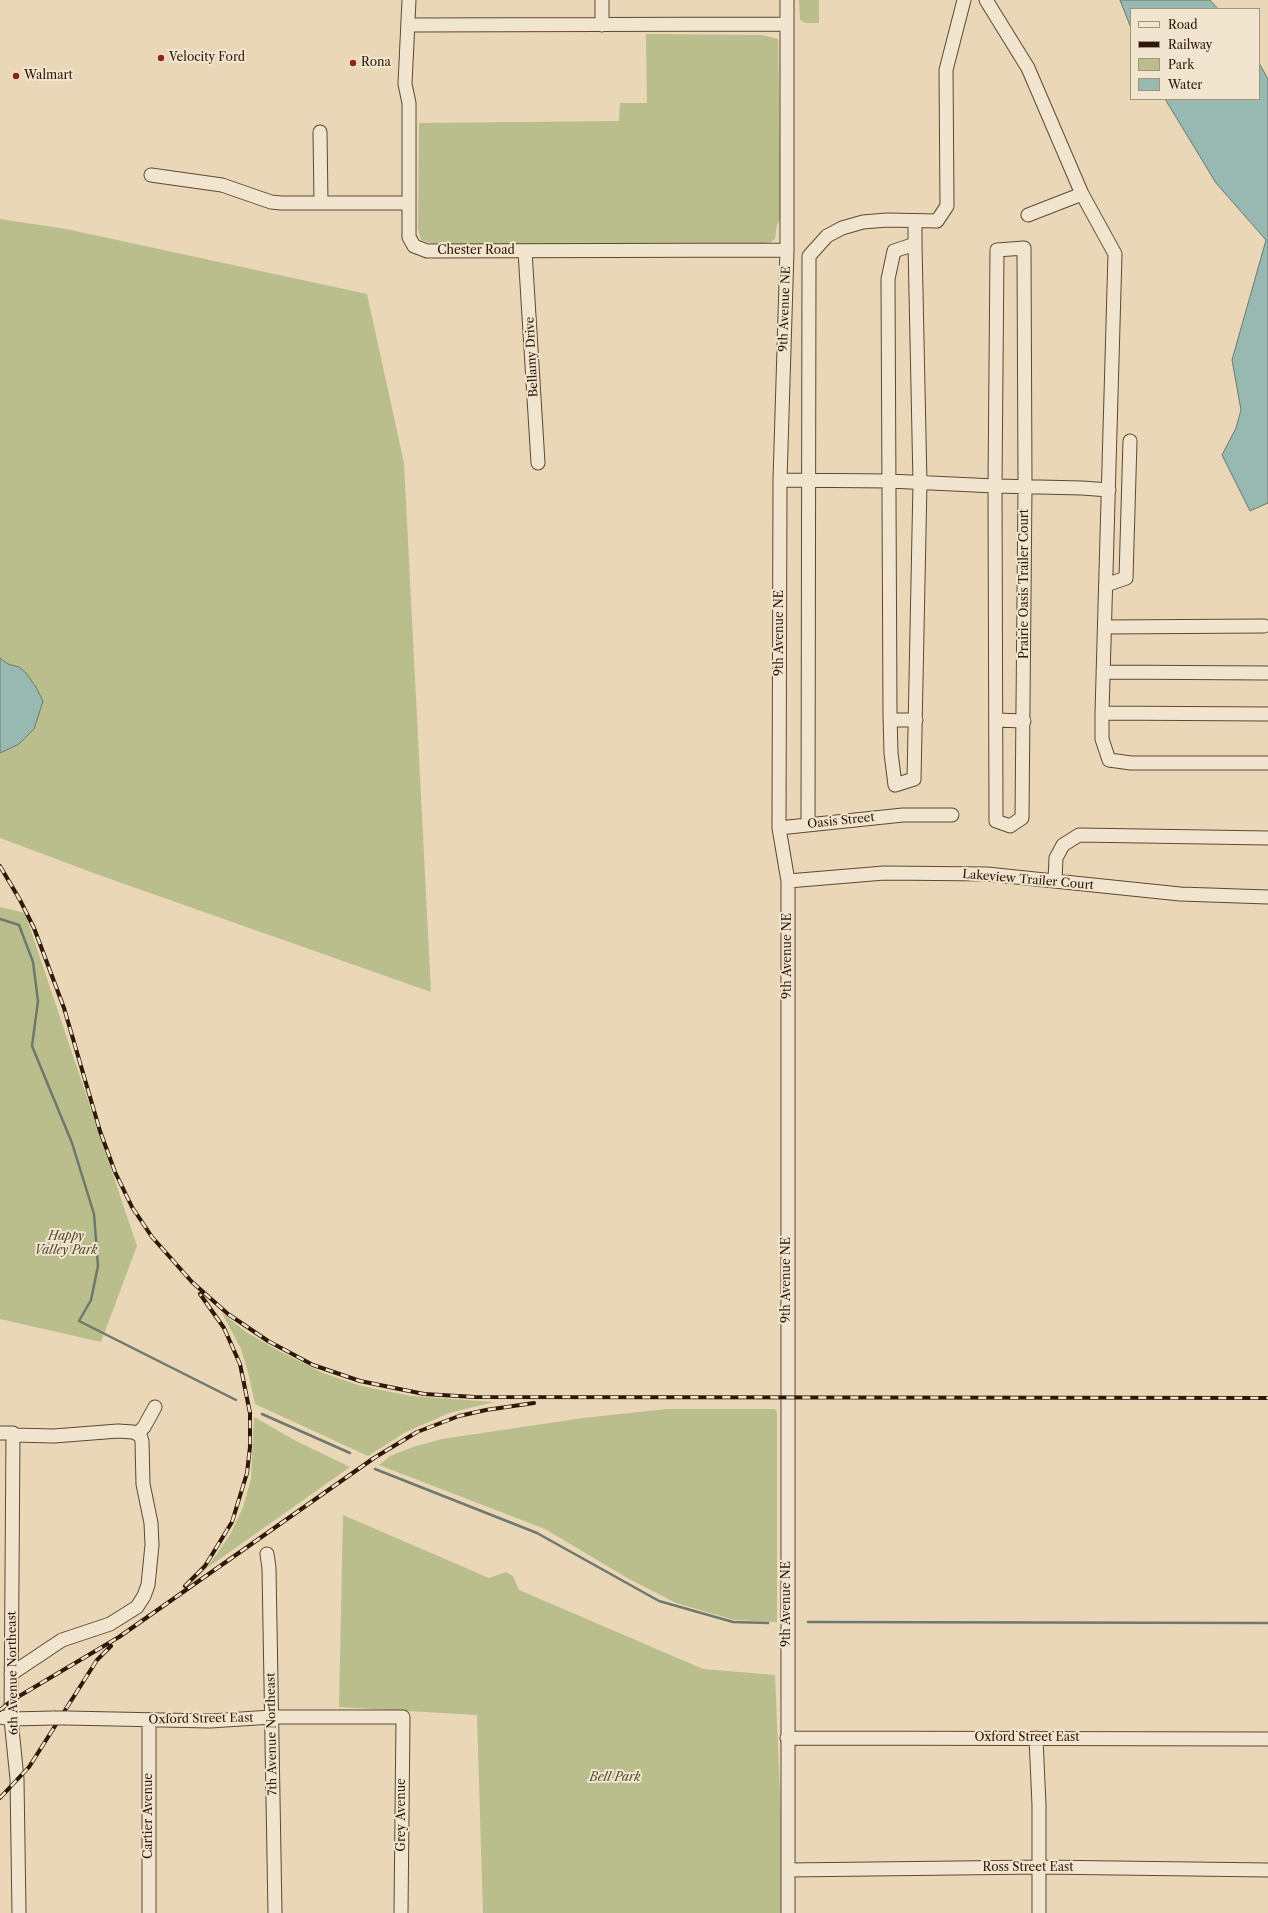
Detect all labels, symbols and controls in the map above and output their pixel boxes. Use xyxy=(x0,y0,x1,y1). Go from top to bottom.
legend xyxy=(1130,8,1260,100)
text: Road xyxy=(1168,17,1198,32)
text: Railway xyxy=(1168,37,1213,52)
place label: Velocity Ford xyxy=(169,51,245,65)
marker: Velocity Ford xyxy=(156,53,166,63)
place label: Rona xyxy=(361,56,391,70)
text: Park xyxy=(1168,57,1194,72)
marker: Rona xyxy=(348,58,358,68)
place label: Walmart xyxy=(24,69,73,83)
marker: Walmart xyxy=(11,71,21,81)
text: Water xyxy=(1168,77,1202,92)
street label: Chester Road xyxy=(437,244,515,258)
street label: 9th Avenue NE xyxy=(776,266,794,352)
street label: Bellamy Drive xyxy=(523,316,541,398)
street label: Prairie Oasis Trailer Court xyxy=(1018,509,1032,659)
street label: 9th Avenue NE xyxy=(773,590,787,676)
street label: Oasis Street xyxy=(807,810,875,832)
street label: Lakeview Trailer Court xyxy=(962,867,1094,893)
street label: 9th Avenue NE xyxy=(781,913,795,999)
park label: Happy Valley Park xyxy=(35,1230,97,1258)
street label: 9th Avenue NE xyxy=(780,1237,794,1323)
street label: 9th Avenue NE xyxy=(780,1561,794,1647)
street label: 6th Avenue Northeast xyxy=(5,1611,21,1735)
street label: 7th Avenue Northeast xyxy=(264,1672,280,1796)
street label: Oxford Street East xyxy=(148,1711,254,1727)
street label: Oxford Street East xyxy=(975,1731,1079,1745)
park label: Bell Park xyxy=(590,1771,640,1785)
street label: Cartier Avenue xyxy=(142,1773,156,1859)
street label: Grey Avenue xyxy=(395,1778,409,1852)
street label: Ross Street East xyxy=(983,1861,1073,1875)

